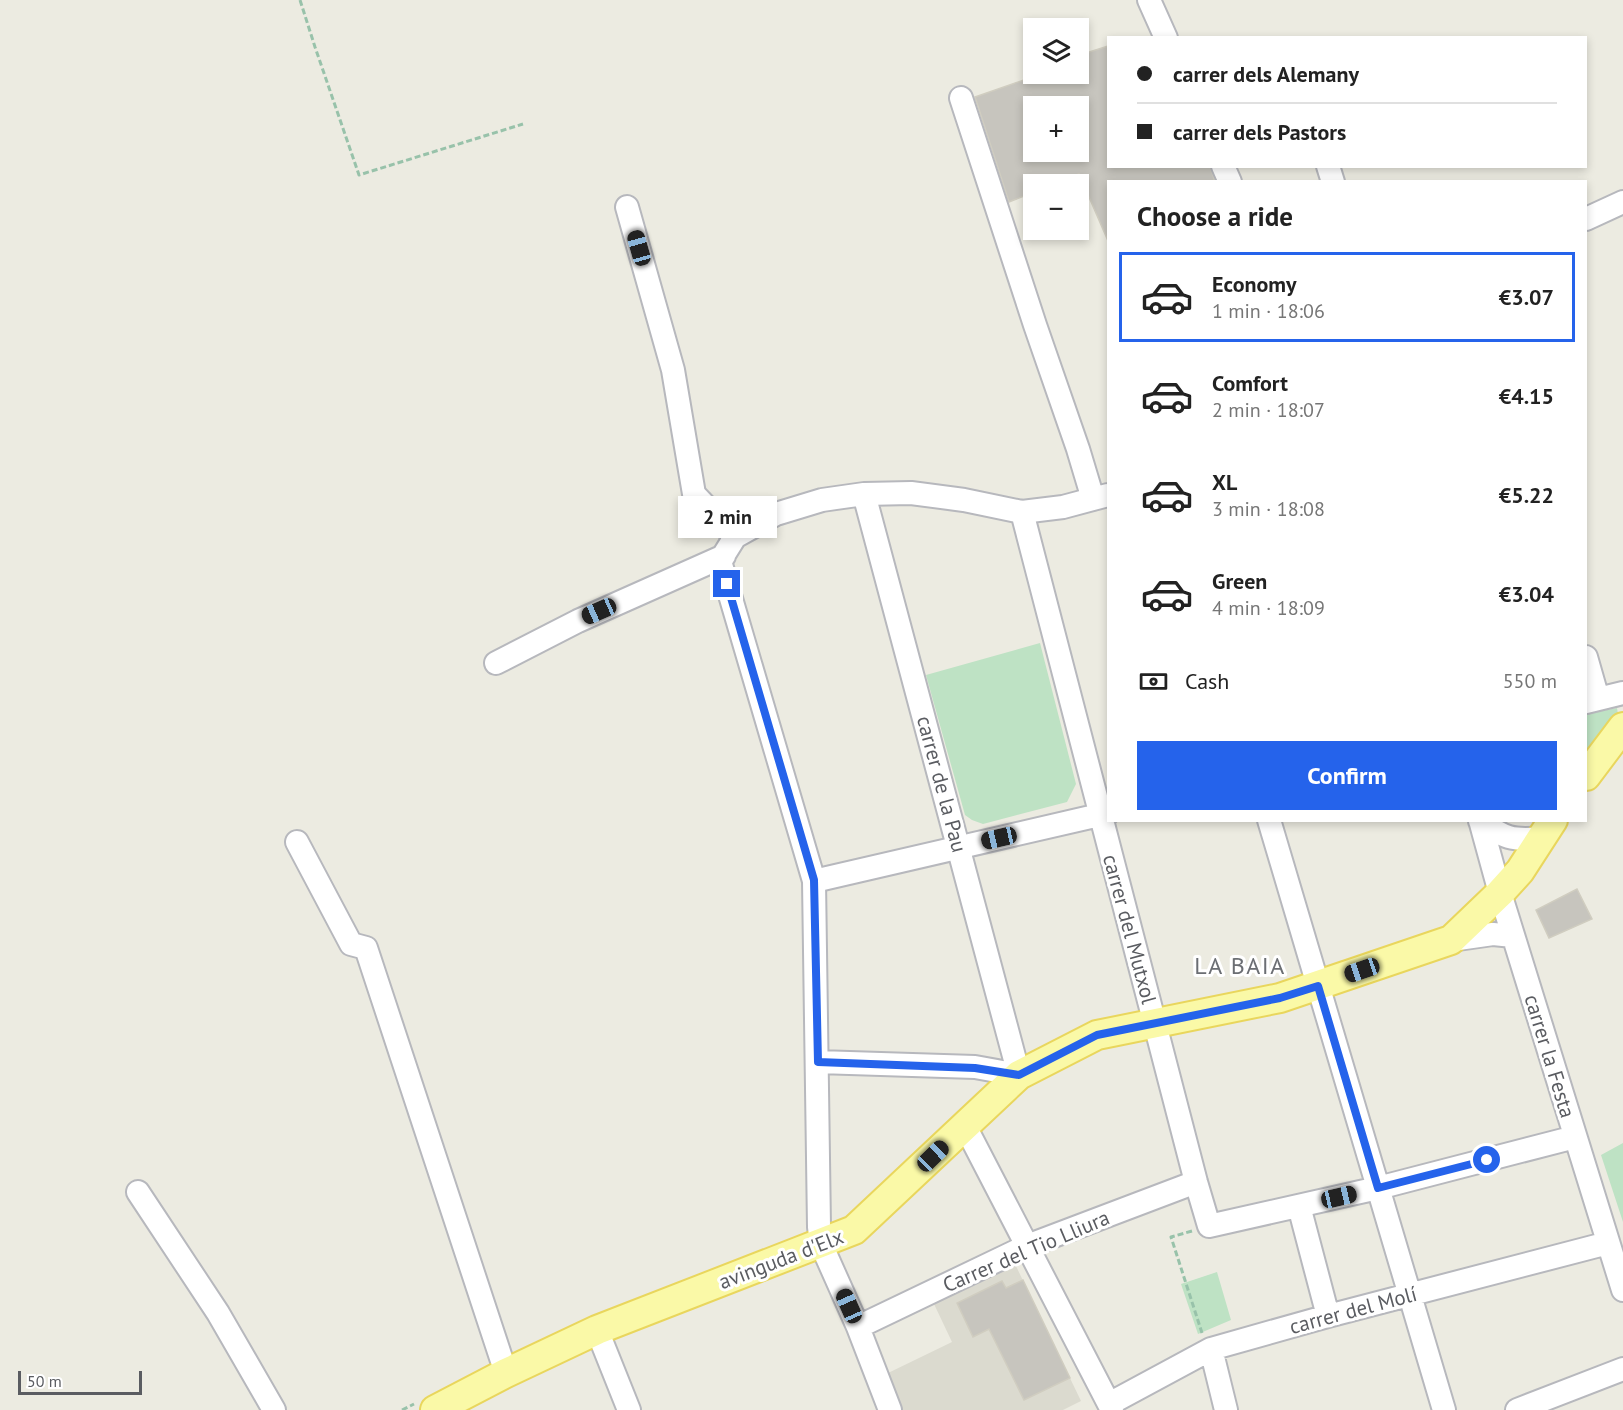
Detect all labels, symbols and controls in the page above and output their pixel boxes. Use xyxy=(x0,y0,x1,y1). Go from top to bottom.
map controls xyxy=(1023,18,1089,240)
button: layers xyxy=(1023,18,1089,84)
text: carrer dels Alemany xyxy=(1173,60,1359,88)
button: + xyxy=(1023,96,1089,162)
text: carrer dels Pastors xyxy=(1173,118,1346,146)
button: − xyxy=(1023,174,1089,240)
text: Choose a ride xyxy=(1137,199,1293,233)
car xyxy=(625,228,653,268)
icon: car xyxy=(1140,270,1194,324)
text: Economy xyxy=(1212,270,1296,298)
text: €3.07 xyxy=(1499,283,1554,311)
text: 1 min · 18:06 xyxy=(1212,298,1325,324)
icon: car xyxy=(1140,369,1194,423)
text: Comfort xyxy=(1212,369,1288,397)
text: €4.15 xyxy=(1499,382,1554,410)
text: 2 min · 18:07 xyxy=(1212,397,1325,423)
icon: car xyxy=(1140,468,1194,522)
text: XL xyxy=(1212,468,1237,496)
text: €5.22 xyxy=(1499,481,1554,509)
text: 3 min · 18:08 xyxy=(1212,496,1325,522)
callout: 2 min xyxy=(678,497,777,539)
text: 2 min xyxy=(703,504,752,530)
icon: car xyxy=(1140,567,1194,621)
text: Green xyxy=(1212,567,1267,595)
route end xyxy=(713,570,740,597)
text: €3.04 xyxy=(1499,580,1554,608)
car xyxy=(579,595,619,627)
text: 4 min · 18:09 xyxy=(1212,595,1325,621)
icon: cash xyxy=(1137,665,1170,698)
text: Cash xyxy=(1185,667,1229,695)
text: 550 m xyxy=(1503,668,1557,694)
street label: carrer de la Pau xyxy=(911,713,973,855)
button: Confirm xyxy=(1137,741,1557,810)
car xyxy=(979,825,1019,851)
street label: carrer del Mutxol xyxy=(1097,851,1163,1007)
district label: LA BAIA xyxy=(1194,950,1286,981)
car xyxy=(1342,956,1382,984)
street label: carrer la Festa xyxy=(1518,991,1582,1121)
car xyxy=(914,1137,952,1175)
route start xyxy=(1473,1146,1500,1173)
car xyxy=(1319,1184,1359,1210)
street label: Carrer del Tio Lliura xyxy=(939,1204,1113,1298)
street label: avinguda d'Elx xyxy=(715,1223,847,1295)
street label: carrer del Molí xyxy=(1286,1280,1420,1340)
car xyxy=(833,1286,865,1326)
scale bar xyxy=(18,1368,142,1396)
text: 50 m xyxy=(27,1371,62,1391)

